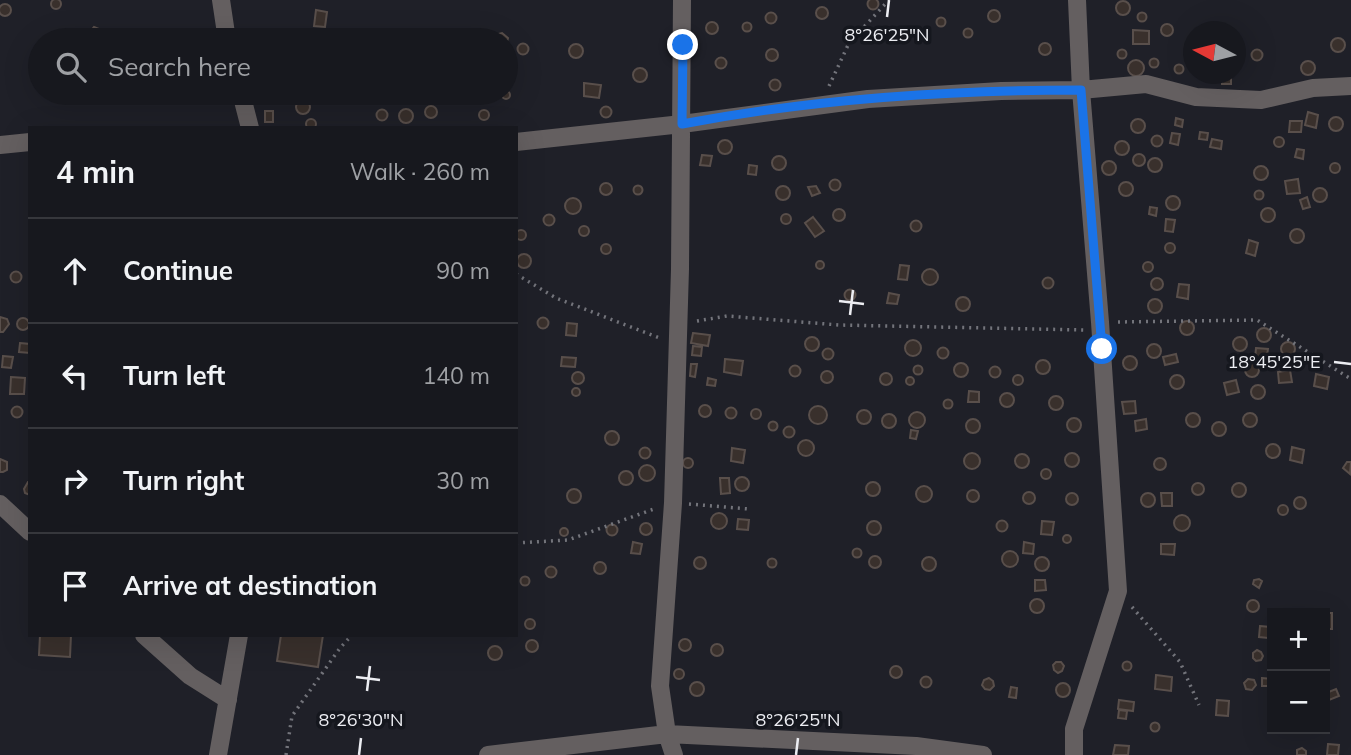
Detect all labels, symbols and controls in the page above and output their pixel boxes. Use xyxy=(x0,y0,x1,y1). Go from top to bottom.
north arrow xyxy=(1183,21,1246,84)
text: 8°26'25"N xyxy=(844,23,930,46)
search box xyxy=(28,28,518,105)
route end xyxy=(667,29,698,60)
icon: search xyxy=(52,48,90,86)
text: Search here xyxy=(108,50,251,83)
text: 4 min xyxy=(56,153,135,191)
text: Walk · 260 m xyxy=(350,157,490,186)
icon: ahead xyxy=(56,252,94,290)
text: Continue xyxy=(123,254,233,287)
text: 90 m xyxy=(436,256,490,285)
route start xyxy=(1086,333,1117,364)
text: 18°45'25"E xyxy=(1227,350,1321,373)
icon: left xyxy=(56,357,94,395)
text: Turn left xyxy=(123,359,225,392)
text: 140 m xyxy=(422,361,490,390)
icon: right xyxy=(56,462,94,500)
text: Turn right xyxy=(123,464,244,497)
text: 30 m xyxy=(436,466,490,495)
icon: arrive xyxy=(56,567,94,605)
text: Arrive at destination xyxy=(123,569,378,602)
map controls xyxy=(1267,608,1330,734)
button: + xyxy=(1267,608,1330,671)
button: − xyxy=(1267,671,1330,734)
text: 8°26'30"N xyxy=(318,708,404,731)
text: 8°26'25"N xyxy=(755,708,841,731)

